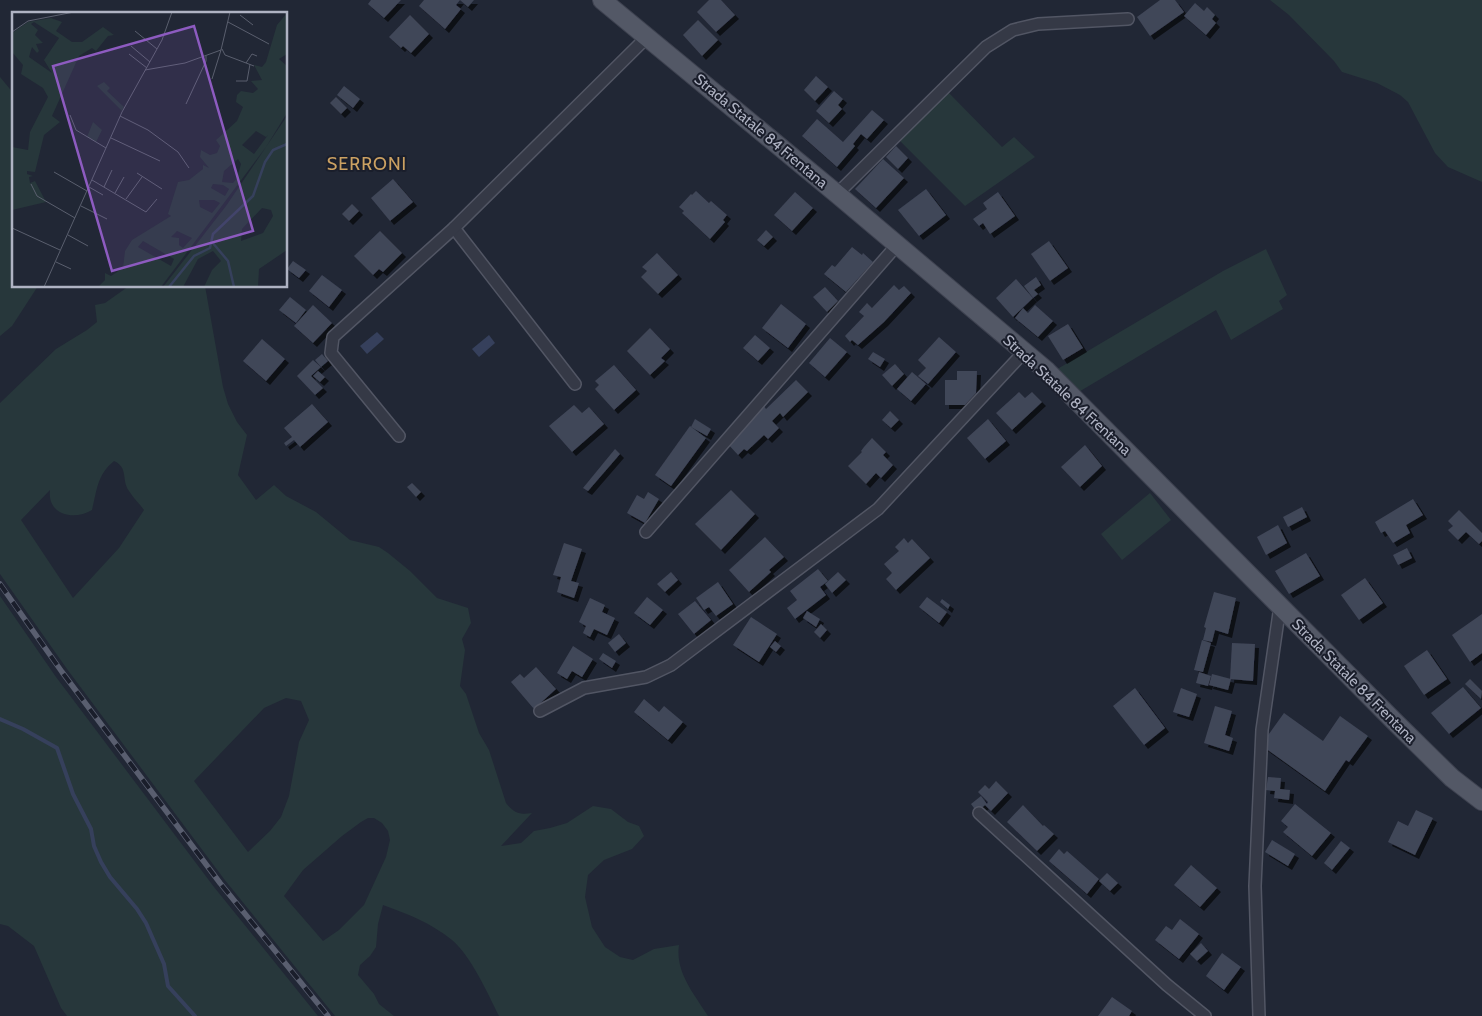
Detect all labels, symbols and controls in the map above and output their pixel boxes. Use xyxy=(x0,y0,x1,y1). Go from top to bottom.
inset map xyxy=(12,12,288,288)
street label: Strada Statale 84 Frentana xyxy=(691,70,832,193)
district label: SERRONI xyxy=(327,153,407,175)
street label: Strada Statale 84 Frentana xyxy=(999,331,1135,460)
street label: Strada Statale 84 Frentana xyxy=(1288,615,1420,747)

